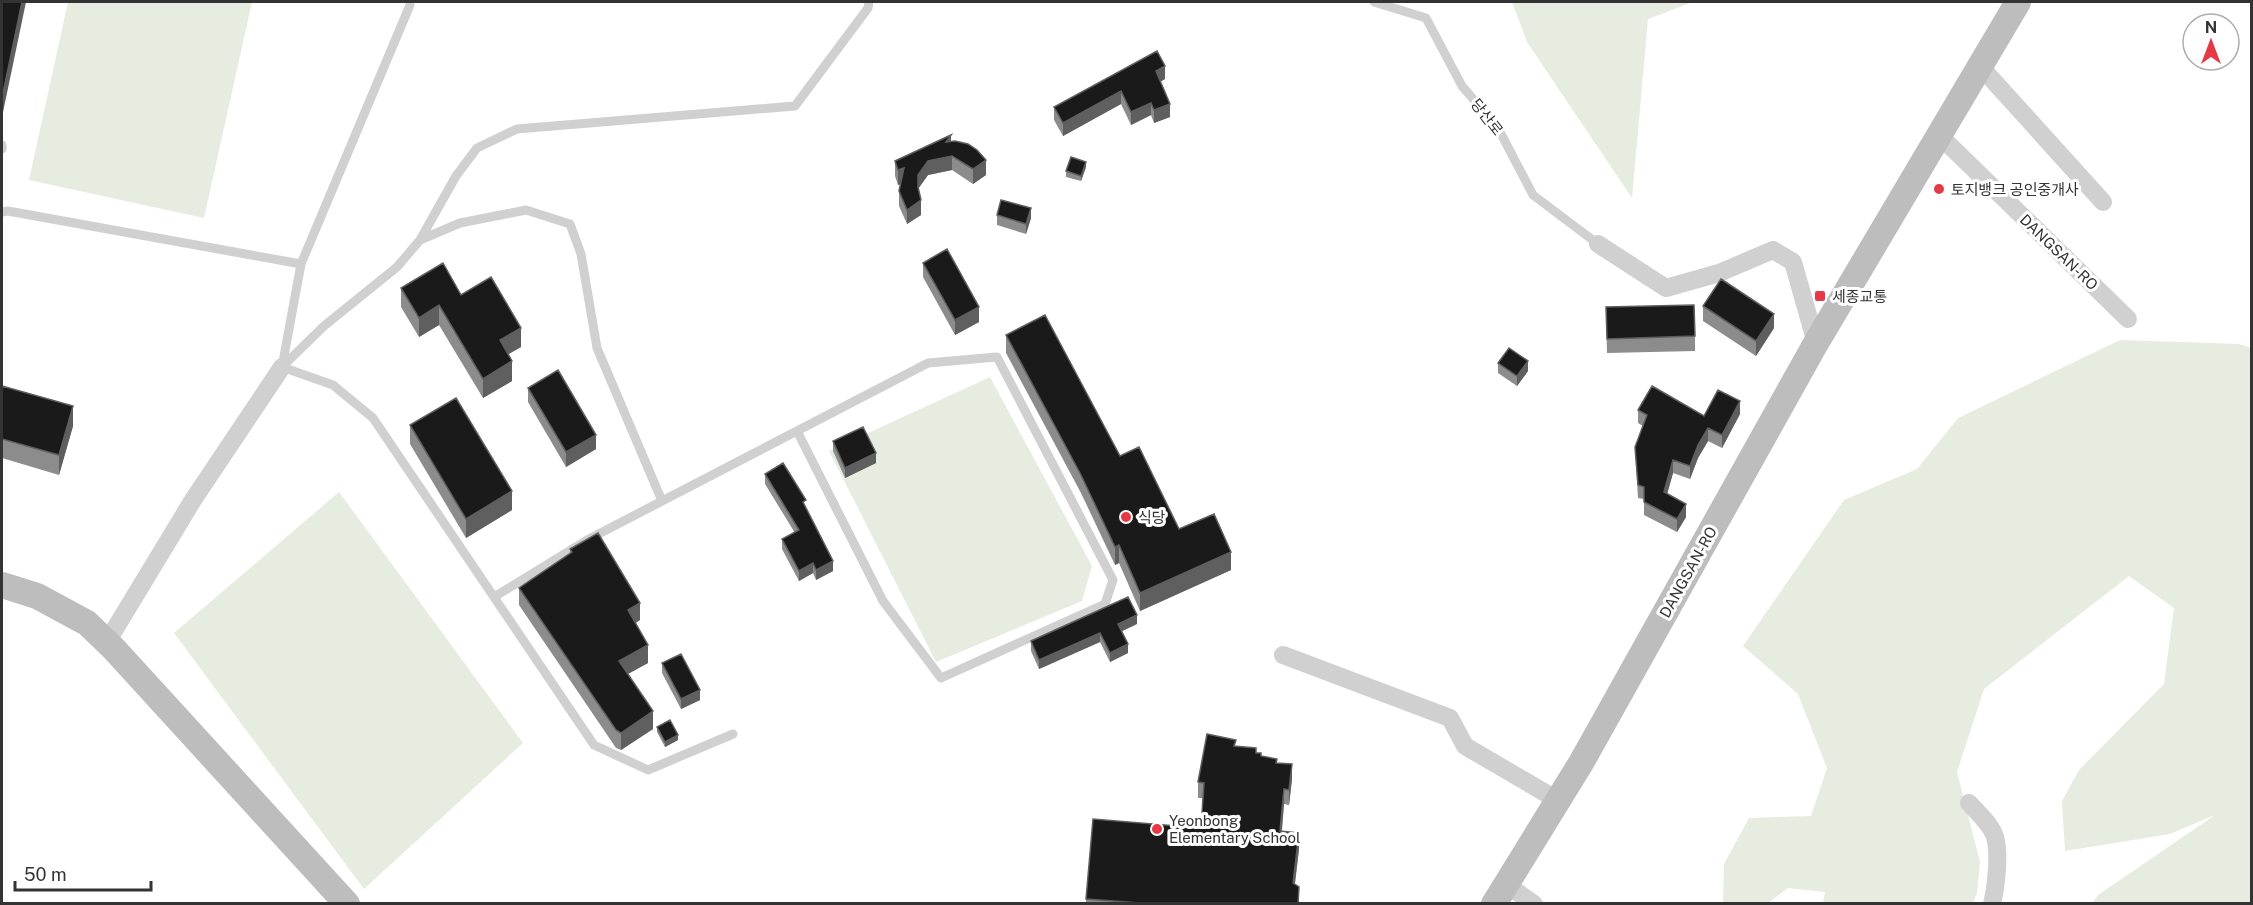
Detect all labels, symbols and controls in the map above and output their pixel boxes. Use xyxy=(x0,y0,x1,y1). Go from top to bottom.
north arrow xyxy=(2181,12,2241,72)
text: N xyxy=(2205,18,2217,37)
street label: 당산로 xyxy=(1468,95,1506,139)
place label: 토지뱅크 공인중개사 xyxy=(1951,181,2079,198)
marker: 토지뱅크 공인중개사 xyxy=(1932,182,1946,196)
street label: DANGSAN-RO xyxy=(2017,211,2101,293)
place label: 세종교통 xyxy=(1832,288,1887,305)
marker: 세종교통 xyxy=(1813,289,1827,303)
place label: 식당 xyxy=(1138,509,1166,526)
marker: 식당 xyxy=(1119,510,1133,524)
street label: DANGSAN-RO xyxy=(1656,524,1720,620)
place label: Yeonbong Elementary School xyxy=(1169,812,1301,846)
marker: Yeonbong Elementary School xyxy=(1150,822,1164,836)
scale bar xyxy=(15,854,152,892)
text: 50 m xyxy=(24,864,67,885)

